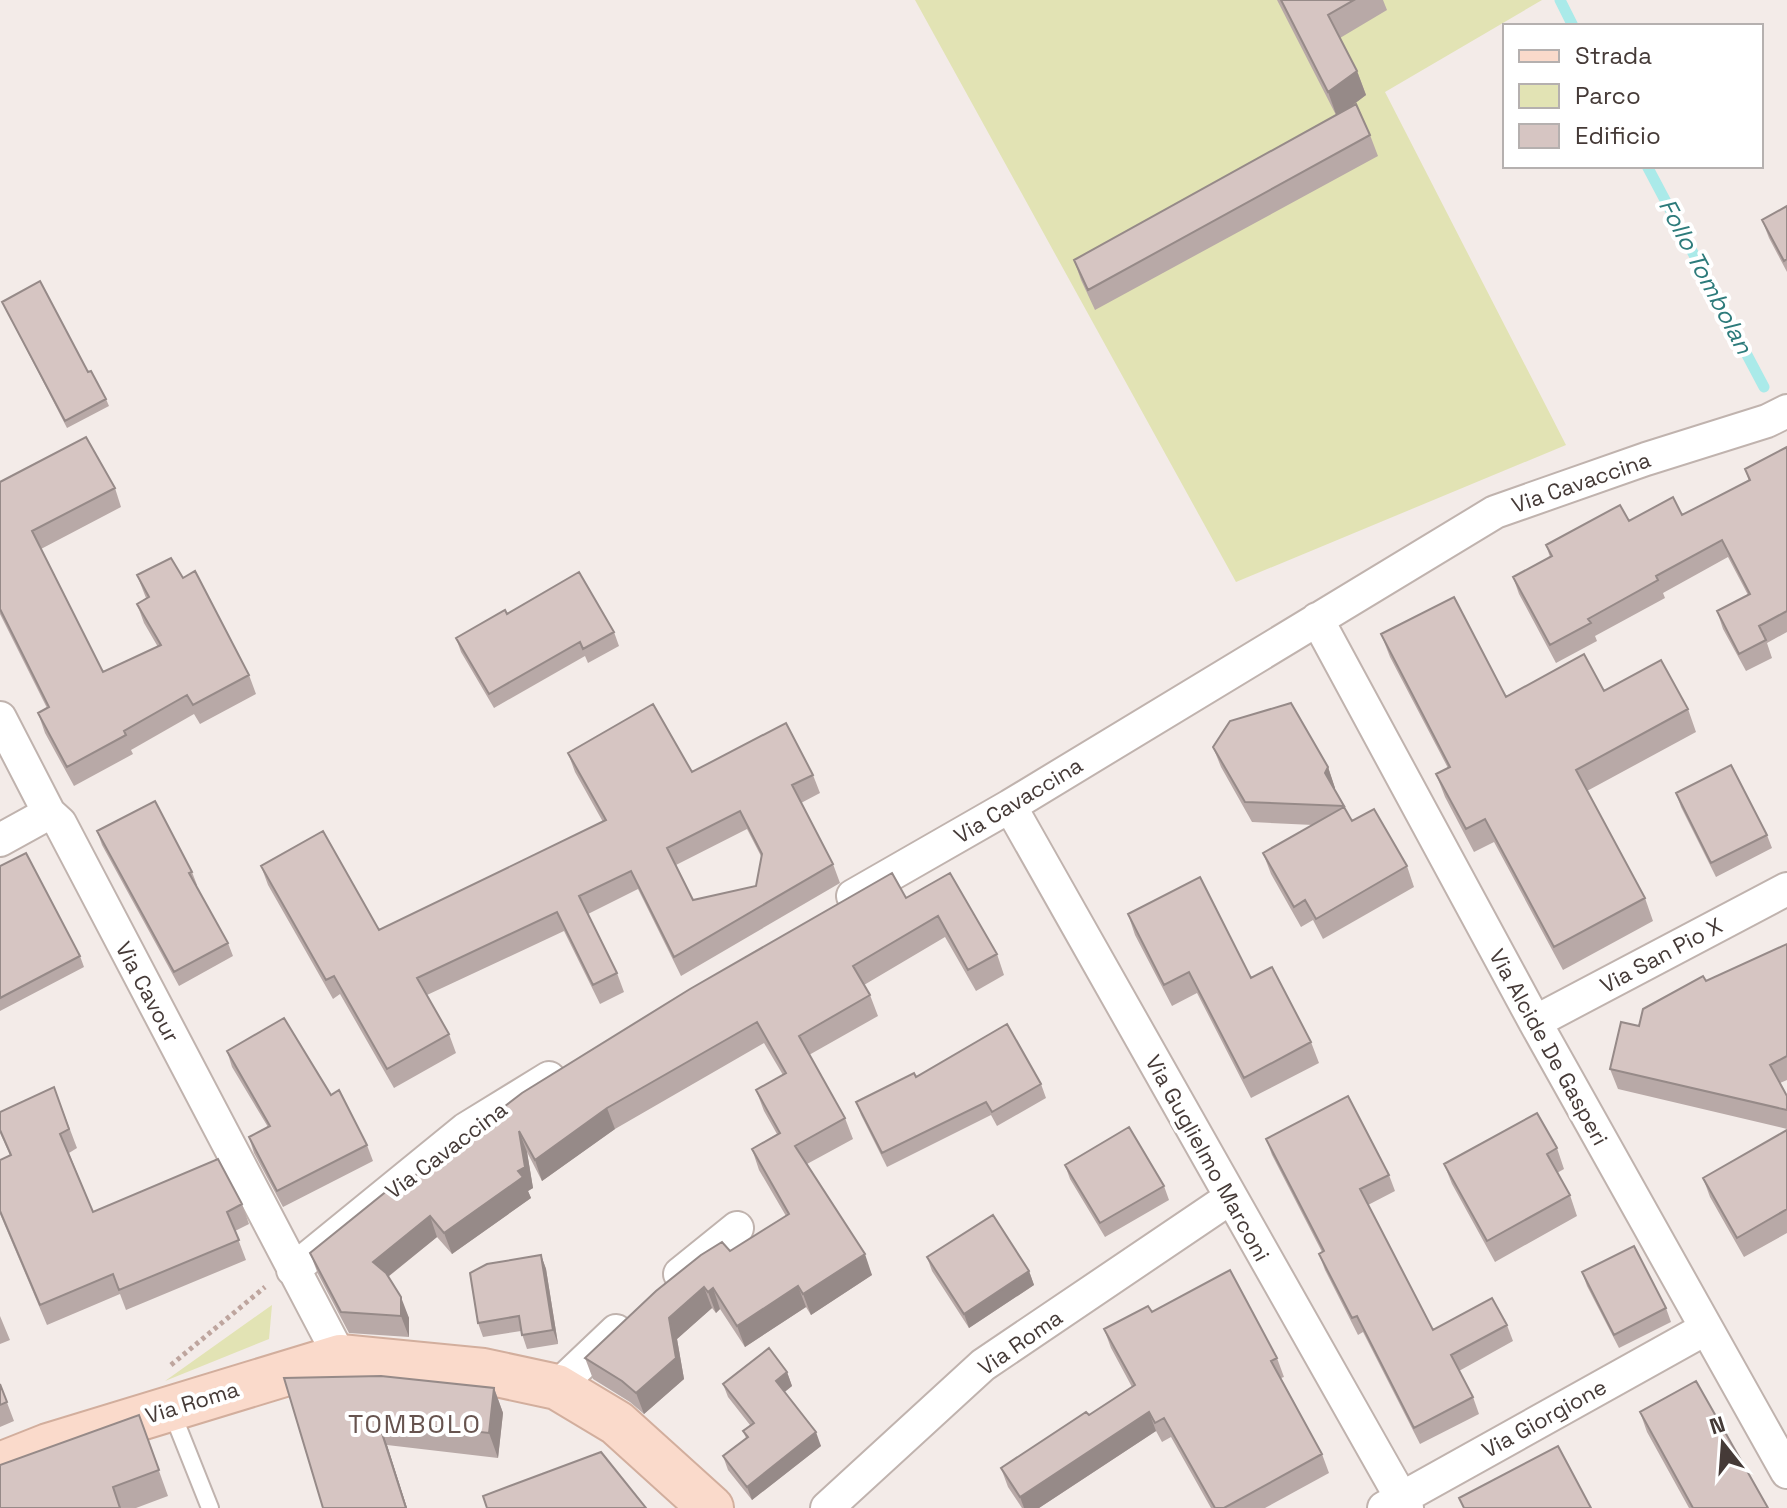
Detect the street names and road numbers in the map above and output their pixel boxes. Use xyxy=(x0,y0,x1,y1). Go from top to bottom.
street label: Via Cavaccina xyxy=(1508,445,1655,519)
street label: Via Cavaccina xyxy=(949,750,1088,849)
street label: Via San Pio X xyxy=(1595,911,1727,999)
street label: Via Cavour xyxy=(110,937,186,1047)
street label: Via Alcide De Gasperi xyxy=(1483,944,1615,1150)
street label: Via Guglielmo Marconi xyxy=(1140,1050,1276,1266)
street label: Via Cavaccina xyxy=(380,1095,513,1205)
street label: Via Roma xyxy=(972,1303,1068,1381)
street label: Via Giorgione xyxy=(1477,1372,1611,1464)
street label: Via Roma xyxy=(142,1374,242,1429)

